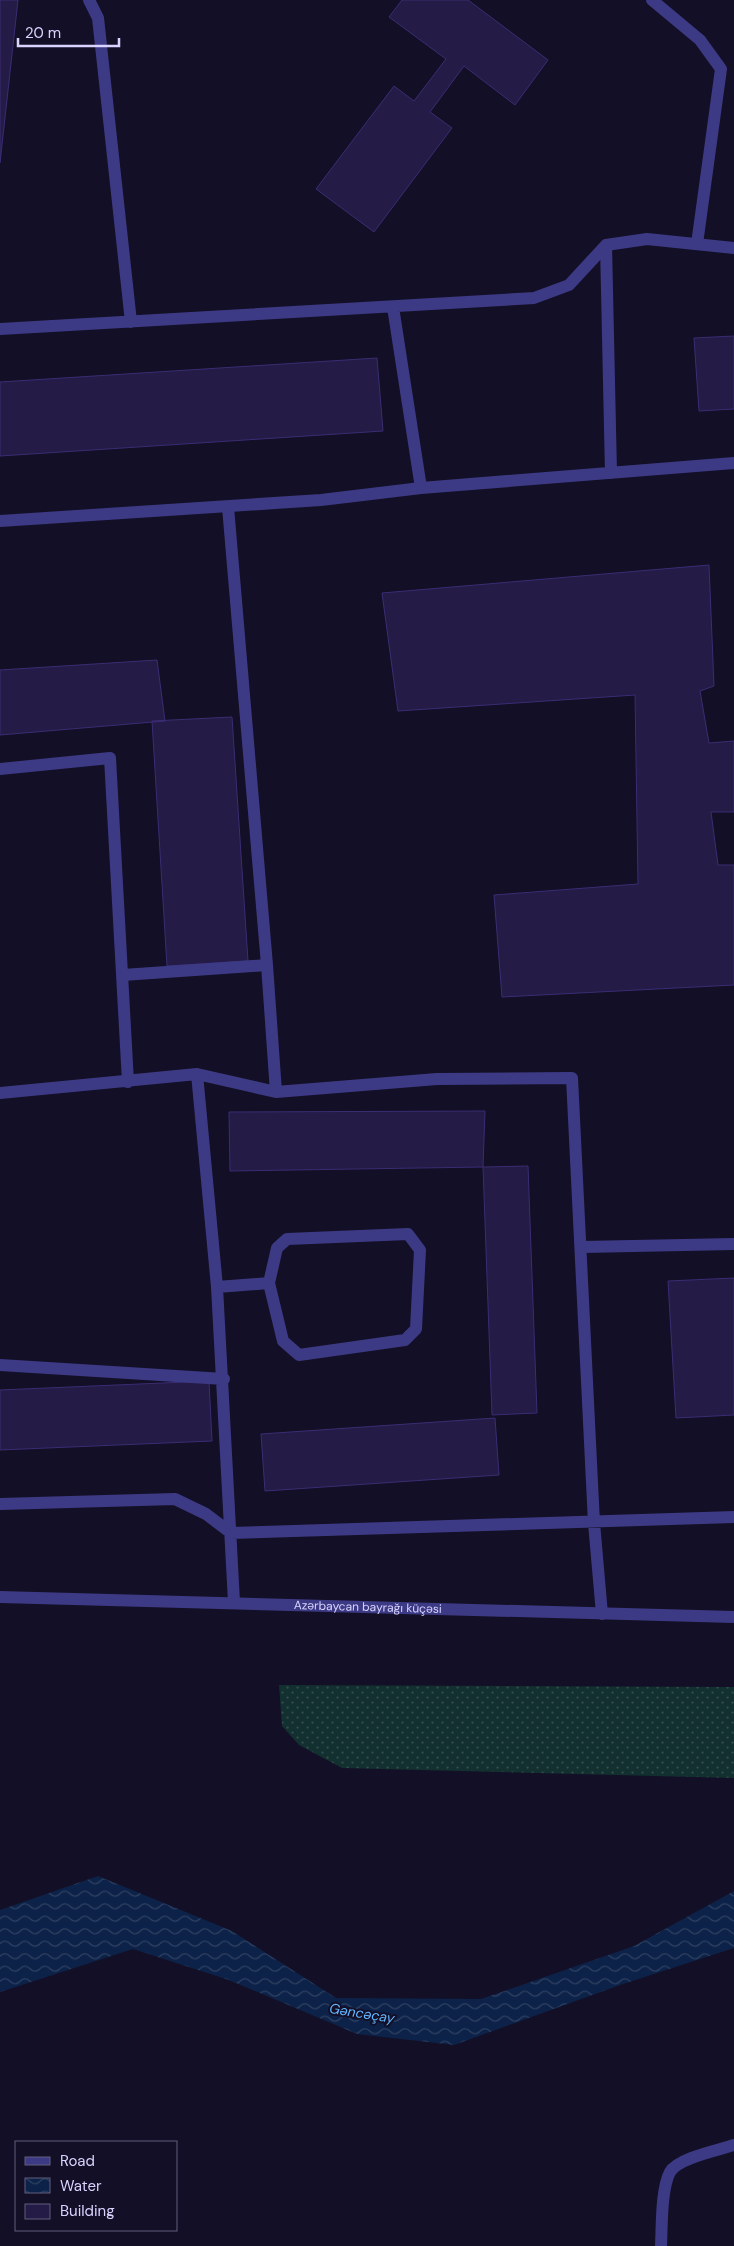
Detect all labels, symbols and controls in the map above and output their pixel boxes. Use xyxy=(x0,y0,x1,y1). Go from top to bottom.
scale bar xyxy=(18,15,119,47)
text: 20 m xyxy=(25,23,61,43)
street label: Azərbaycan bayrağı küçəsi xyxy=(294,1597,442,1617)
water label: Gəncəçay xyxy=(328,1999,397,2027)
legend xyxy=(15,2141,178,2231)
text: Road xyxy=(60,2151,95,2171)
text: Water xyxy=(60,2176,102,2196)
text: Building xyxy=(60,2201,115,2221)

